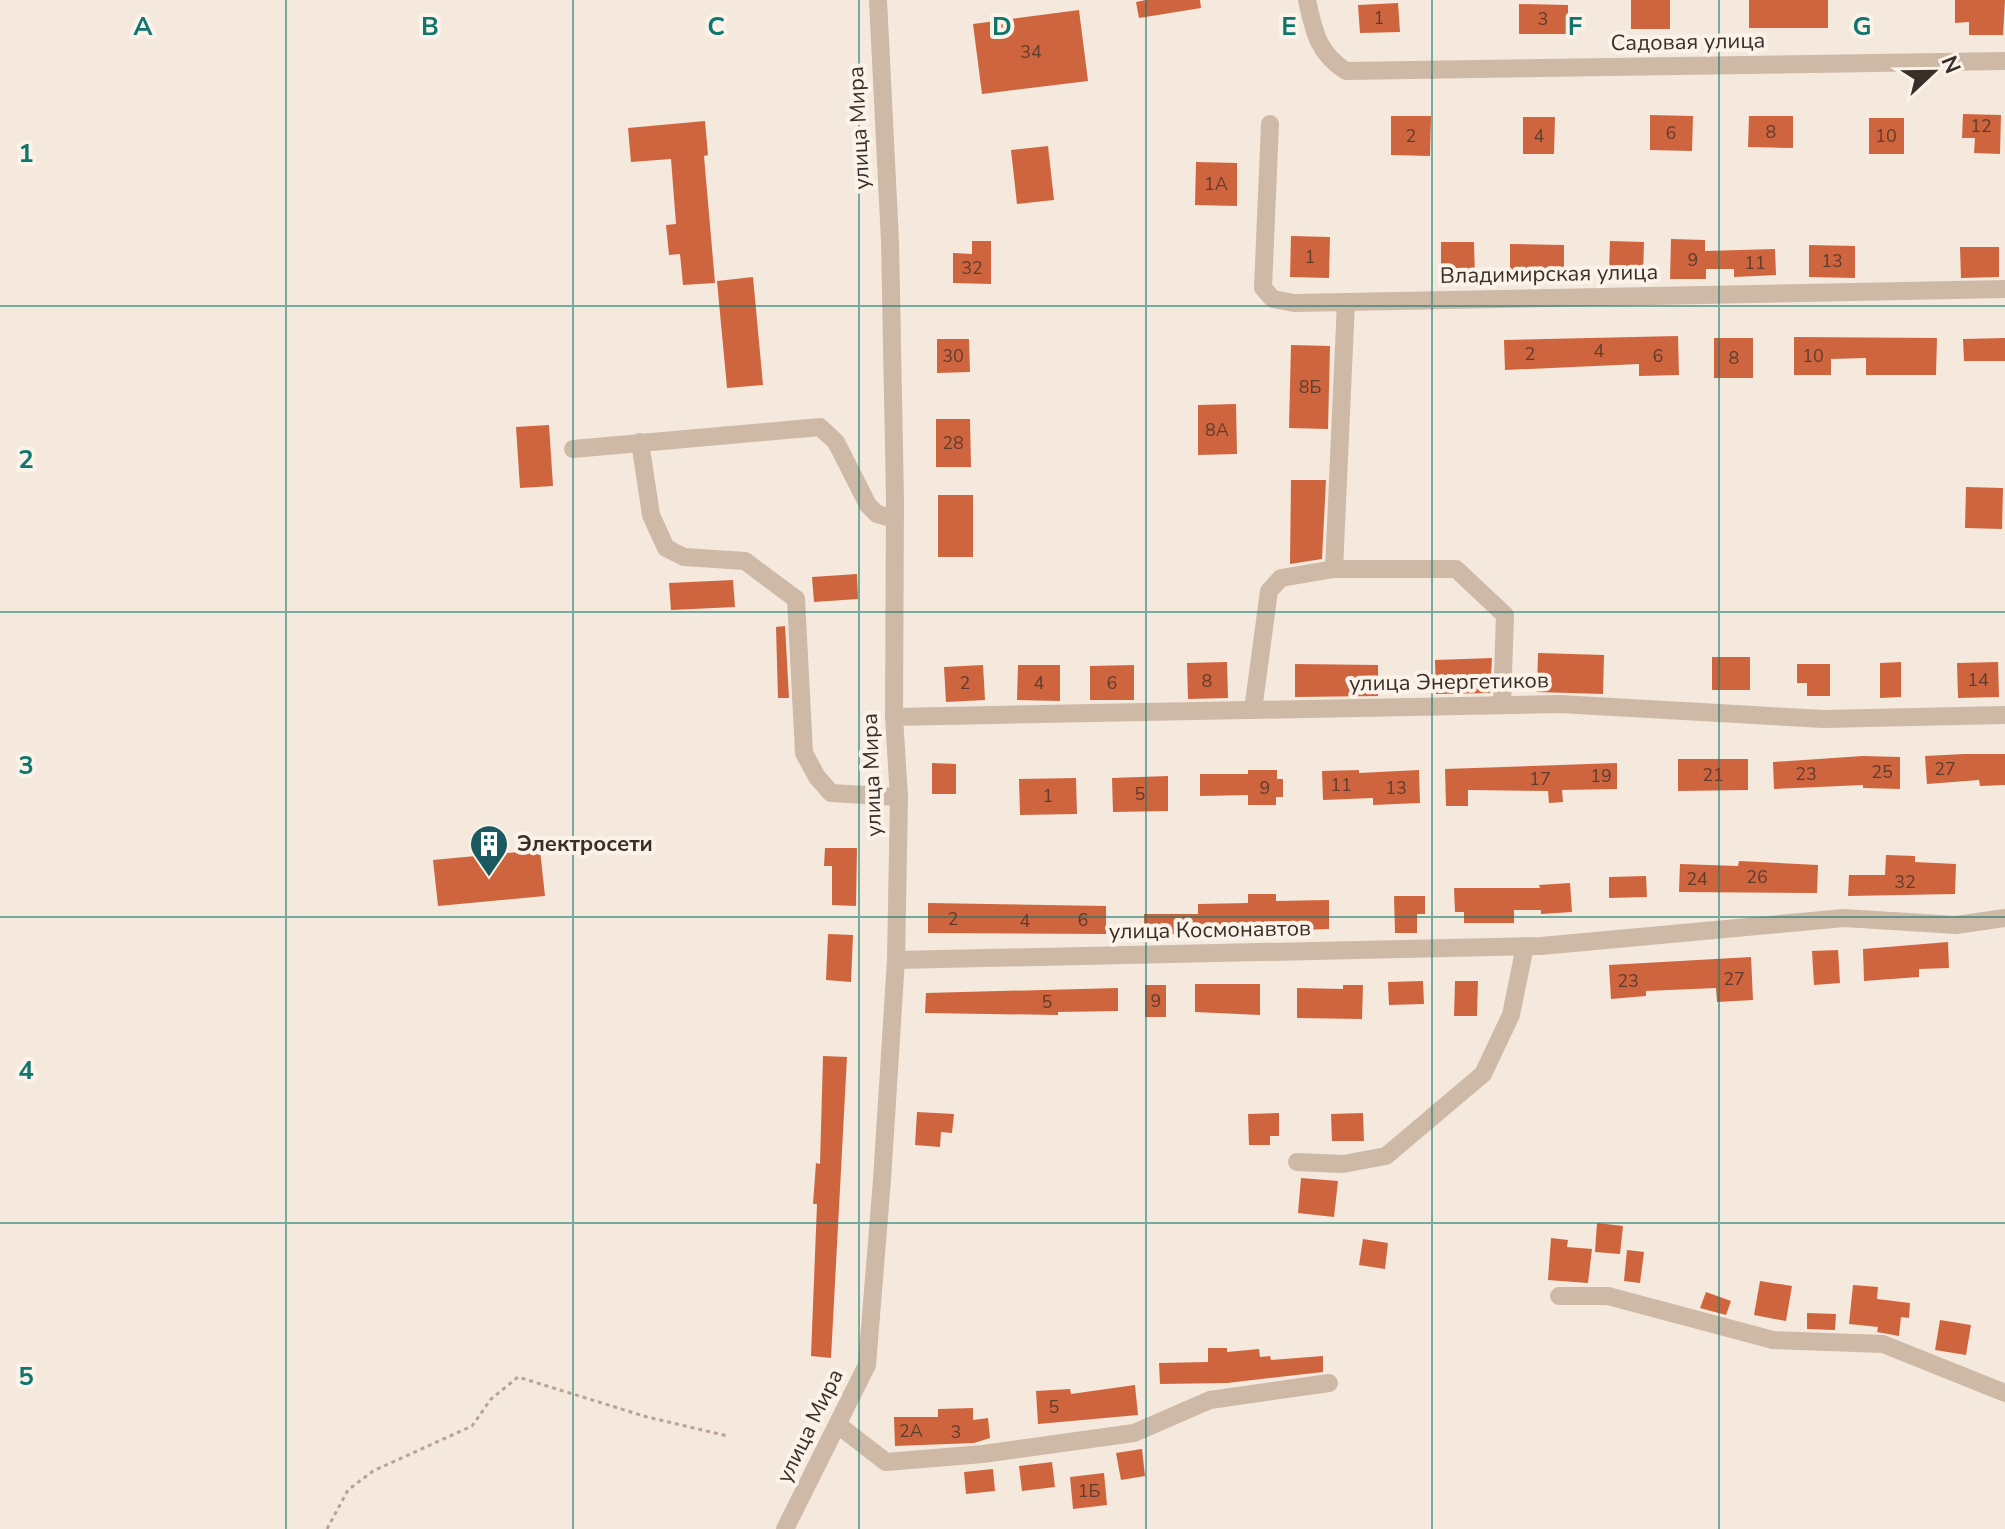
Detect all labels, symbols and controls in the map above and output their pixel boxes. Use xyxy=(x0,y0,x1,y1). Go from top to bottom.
house number: 1 xyxy=(1374,6,1384,30)
house number: 3 xyxy=(1538,7,1548,31)
text: A xyxy=(133,9,153,44)
text: B xyxy=(421,9,439,44)
text: C xyxy=(707,9,725,44)
text: D xyxy=(992,9,1012,44)
text: E xyxy=(1281,9,1297,44)
text: F xyxy=(1568,9,1582,44)
text: G xyxy=(1852,9,1872,44)
street label: Садовая улица xyxy=(1610,26,1766,58)
north arrow xyxy=(1893,32,1973,112)
house number: 34 xyxy=(1020,40,1042,64)
text: N xyxy=(1934,52,1968,78)
street label: улица Мира xyxy=(841,66,877,190)
house number: 12 xyxy=(1970,114,1992,138)
house number: 8 xyxy=(1766,120,1776,144)
house number: 6 xyxy=(1666,121,1676,145)
house number: 2 xyxy=(1406,124,1416,148)
house number: 4 xyxy=(1534,124,1545,148)
house number: 10 xyxy=(1875,124,1897,148)
text: 1 xyxy=(18,136,34,171)
house number: 1А xyxy=(1204,172,1228,196)
house number: 1 xyxy=(1305,245,1315,269)
house number: 9 xyxy=(1688,248,1698,272)
house number: 13 xyxy=(1821,249,1843,273)
house number: 11 xyxy=(1744,251,1766,275)
house number: 32 xyxy=(961,256,983,280)
street label: Владимирская улица xyxy=(1440,257,1658,291)
house number: 4 xyxy=(1594,339,1605,363)
house number: 2 xyxy=(1525,342,1535,366)
house number: 30 xyxy=(942,344,964,368)
house number: 6 xyxy=(1653,344,1663,368)
house number: 10 xyxy=(1802,344,1824,368)
house number: 8 xyxy=(1729,346,1739,370)
house number: 8Б xyxy=(1299,375,1321,399)
house number: 8А xyxy=(1205,418,1229,442)
house number: 28 xyxy=(942,431,964,455)
text: 2 xyxy=(18,442,34,477)
street label: улица Энергетиков xyxy=(1349,665,1549,699)
house number: 14 xyxy=(1967,668,1989,692)
house number: 8 xyxy=(1202,669,1212,693)
house number: 2 xyxy=(960,671,970,695)
house number: 4 xyxy=(1034,671,1045,695)
house number: 6 xyxy=(1107,671,1117,695)
street label: улица Мира xyxy=(855,713,889,837)
text: 3 xyxy=(18,748,34,783)
house number: 27 xyxy=(1934,757,1956,781)
house number: 25 xyxy=(1871,760,1893,784)
house number: 23 xyxy=(1795,762,1817,786)
house number: 21 xyxy=(1702,763,1724,787)
house number: 19 xyxy=(1590,764,1612,788)
house number: 17 xyxy=(1529,767,1551,791)
house number: 11 xyxy=(1330,773,1352,797)
house number: 9 xyxy=(1260,776,1270,800)
house number: 13 xyxy=(1385,776,1407,800)
house number: 5 xyxy=(1135,782,1145,806)
house number: 1 xyxy=(1043,784,1053,808)
building icon: Электросети xyxy=(468,823,510,878)
place label: Электросети xyxy=(517,829,653,859)
house number: 26 xyxy=(1746,865,1768,889)
house number: 24 xyxy=(1686,867,1708,891)
house number: 32 xyxy=(1894,870,1916,894)
house number: 2 xyxy=(948,907,958,931)
house number: 6 xyxy=(1078,908,1088,932)
house number: 4 xyxy=(1020,909,1031,933)
street label: улица Космонавтов xyxy=(1109,913,1311,947)
house number: 27 xyxy=(1723,967,1745,991)
house number: 23 xyxy=(1617,969,1639,993)
house number: 9 xyxy=(1151,989,1161,1013)
house number: 5 xyxy=(1042,990,1052,1014)
text: 4 xyxy=(18,1053,34,1088)
text: 5 xyxy=(18,1359,34,1394)
street label: улица Мира xyxy=(769,1364,851,1488)
house number: 5 xyxy=(1049,1395,1059,1419)
house number: 2А xyxy=(899,1419,923,1443)
house number: 3 xyxy=(951,1420,961,1444)
house number: 1Б xyxy=(1078,1479,1100,1503)

